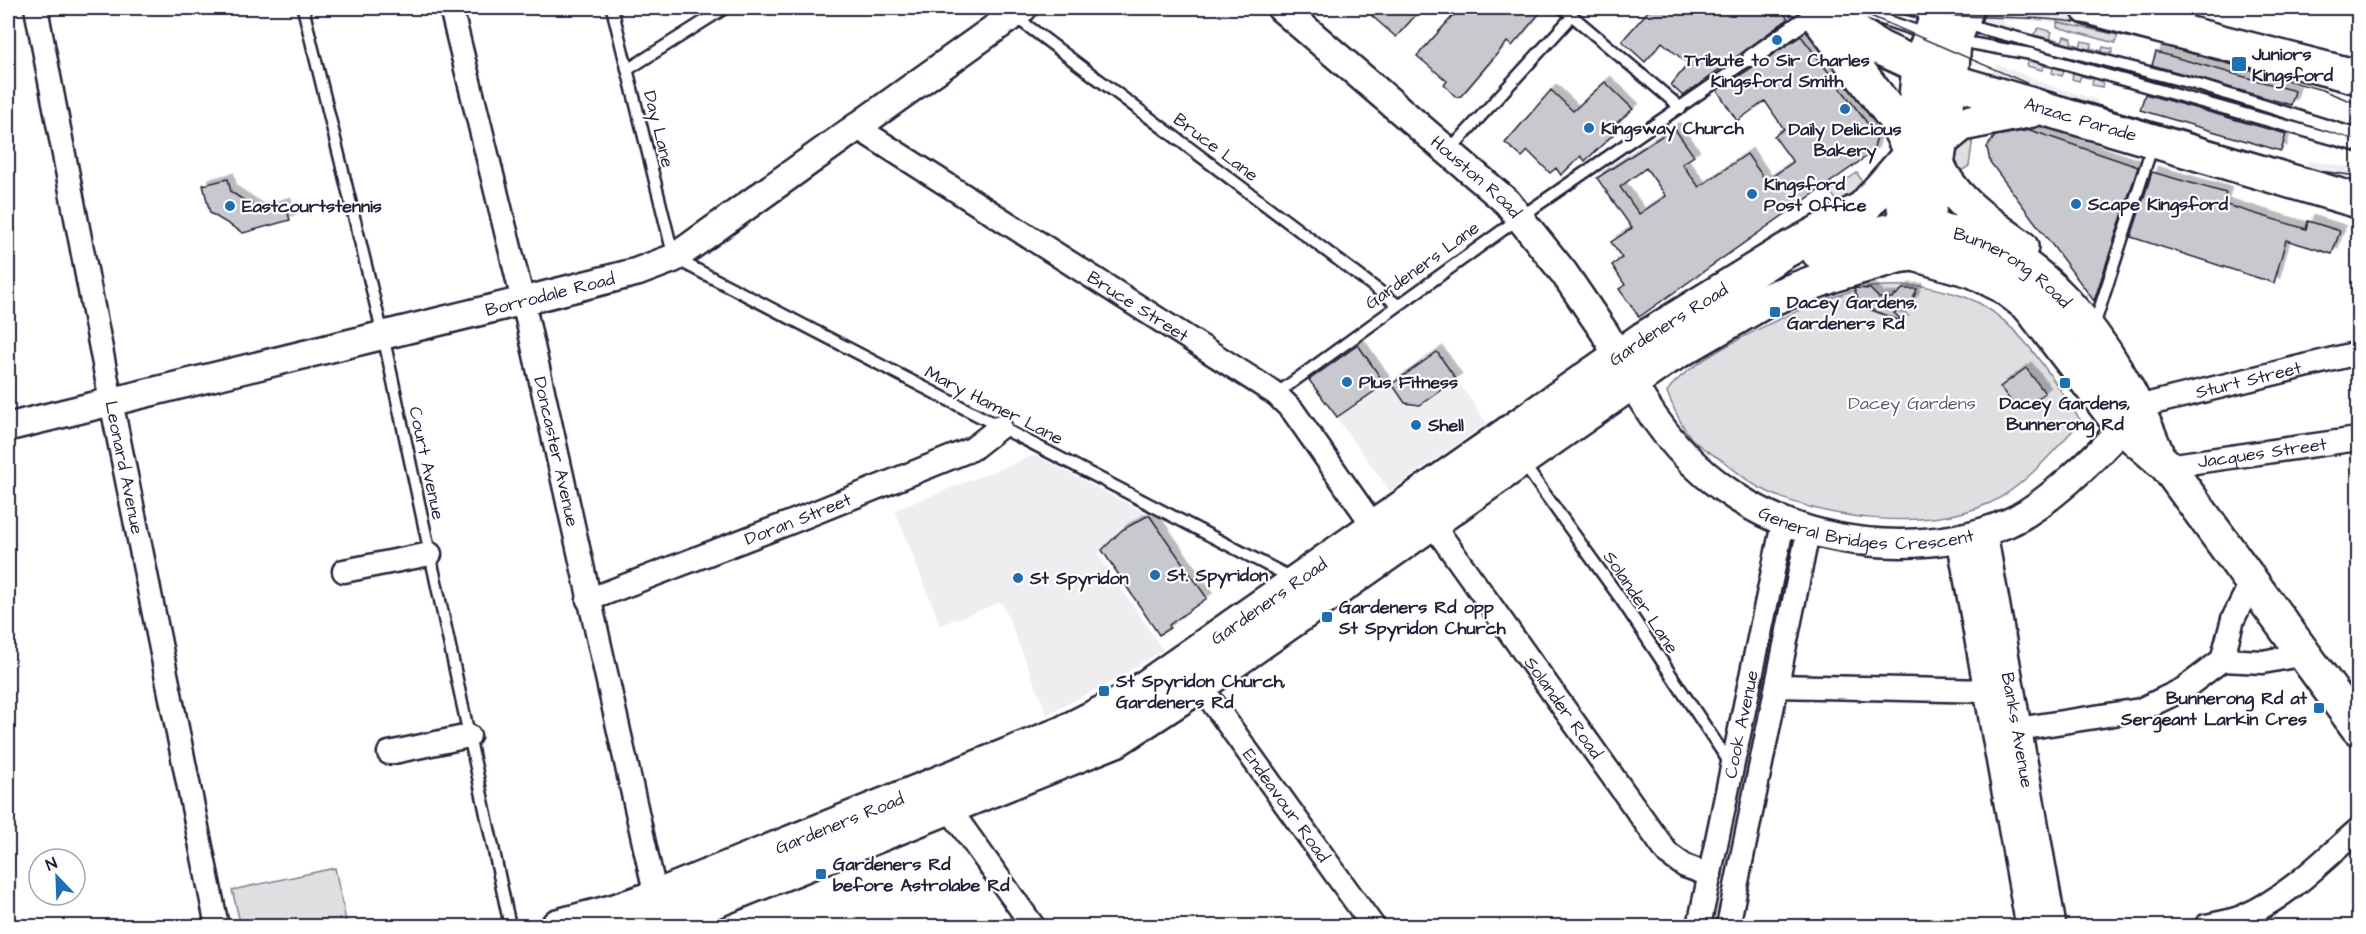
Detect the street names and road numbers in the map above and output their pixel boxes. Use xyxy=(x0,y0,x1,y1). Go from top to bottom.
street label: Day Lane xyxy=(636,88,680,171)
street label: Anzac Parade xyxy=(2021,91,2140,148)
street label: Bruce Lane xyxy=(1168,107,1264,188)
street label: Houston Road xyxy=(1425,130,1527,224)
street label: Gardeners Lane xyxy=(1360,215,1485,315)
street label: Bunnerong Road xyxy=(1951,221,2077,314)
street label: Bruce Street xyxy=(1082,265,1194,349)
street label: Borrodale Road xyxy=(483,266,617,323)
street label: Gardeners Road xyxy=(1604,277,1733,372)
street label: Sturt Street xyxy=(2193,355,2305,405)
street label: Mary Hamer Lane xyxy=(920,360,1068,452)
street label: Doncaster Avenue xyxy=(527,374,585,529)
street label: Leonard Avenue xyxy=(98,399,150,537)
street label: Court Avenue xyxy=(402,404,451,522)
street label: Jacques Street xyxy=(2196,431,2329,475)
street label: Doran Street xyxy=(741,487,856,552)
street label: General Bridges Crescent xyxy=(1754,500,1977,556)
street label: Solander Lane xyxy=(1597,546,1684,659)
street label: Gardeners Road xyxy=(1206,552,1332,651)
street label: Solander Road xyxy=(1518,652,1608,764)
street label: Cook Avenue xyxy=(1718,668,1765,781)
street label: Banks Avenue xyxy=(1995,670,2040,790)
street label: Endeavour Road xyxy=(1236,743,1335,868)
street label: Gardeners Road xyxy=(771,786,908,861)

